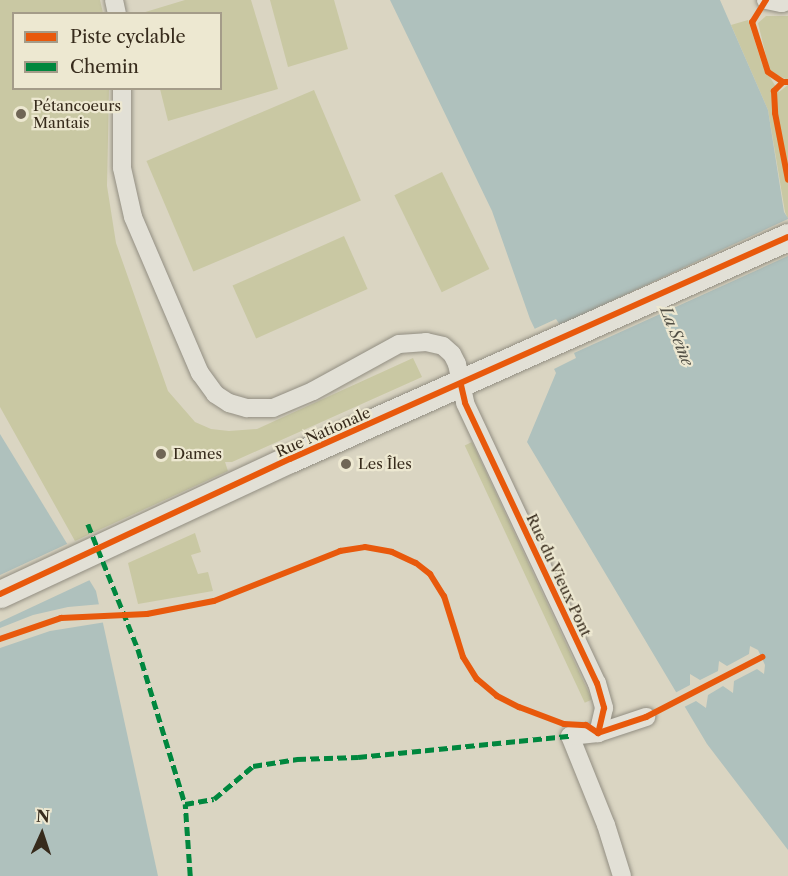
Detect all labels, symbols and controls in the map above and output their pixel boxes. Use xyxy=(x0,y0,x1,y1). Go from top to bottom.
legend xyxy=(12,12,222,90)
text: Piste cyclable xyxy=(70,26,186,48)
text: Chemin xyxy=(70,56,139,78)
place label: Pétancoeurs Mantais xyxy=(33,96,121,131)
marker: Pétancoeurs Mantais xyxy=(14,107,28,121)
water label: La Seine xyxy=(656,303,698,369)
street label: Rue Nationale xyxy=(273,403,373,461)
place label: Dames xyxy=(173,445,222,463)
marker: Dames xyxy=(154,447,168,461)
place label: Les Îles xyxy=(358,455,412,473)
marker: Les Îles xyxy=(339,457,353,471)
street label: Rue du Vieux Pont xyxy=(522,510,596,640)
north arrow xyxy=(12,804,72,864)
text: N xyxy=(35,806,50,826)

